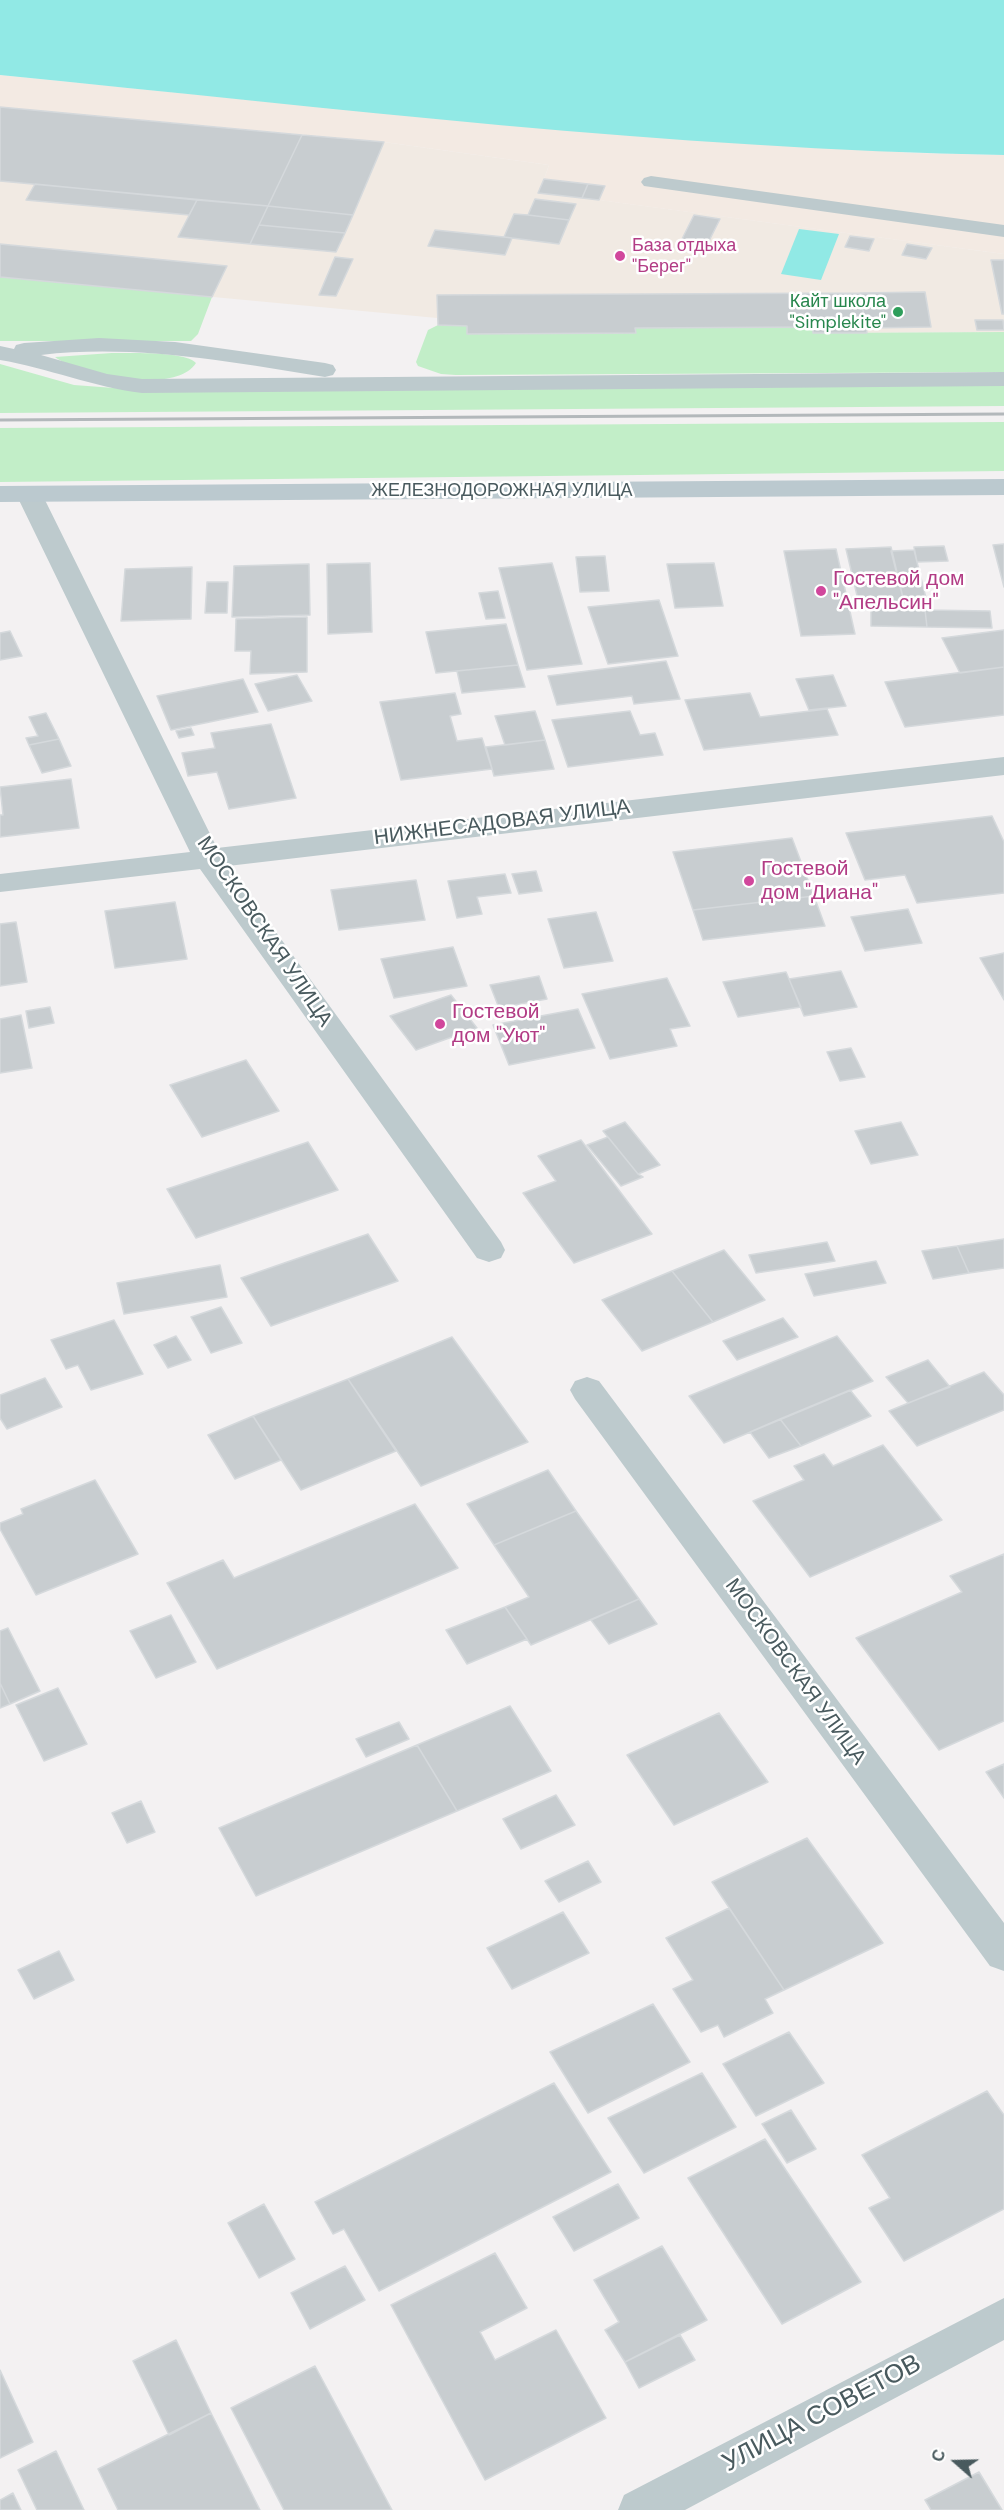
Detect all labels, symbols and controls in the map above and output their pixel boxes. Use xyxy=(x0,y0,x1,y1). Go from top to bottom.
place label: База отдыха "Берег" xyxy=(632,235,736,278)
marker: База отдыха "Берег" xyxy=(613,249,627,263)
place label: Кайт школа "Simplekite" xyxy=(790,291,886,334)
marker: Кайт школа "Simplekite" xyxy=(891,305,905,319)
street label: ЖЕЛЕЗНОДОРОЖНАЯ УЛИЦА xyxy=(371,480,633,502)
place label: Гостевой дом "Апельсин" xyxy=(833,566,964,616)
marker: Гостевой дом "Апельсин" xyxy=(814,584,828,598)
street label: НИЖНЕСАДОВАЯ УЛИЦА xyxy=(372,795,632,851)
street label: МОСКОВСКАЯ УЛИЦА xyxy=(191,832,337,1032)
place label: Гостевой дом "Диана" xyxy=(761,856,878,906)
marker: Гостевой дом "Диана" xyxy=(742,874,756,888)
place label: Гостевой дом "Уют" xyxy=(452,999,545,1049)
marker: Гостевой дом "Уют" xyxy=(433,1017,447,1031)
street label: МОСКОВСКАЯ УЛИЦА xyxy=(719,1574,871,1770)
street label: УЛИЦА СОВЕТОВ xyxy=(717,2349,927,2479)
north arrow xyxy=(926,2432,986,2492)
text: С xyxy=(927,2447,950,2465)

